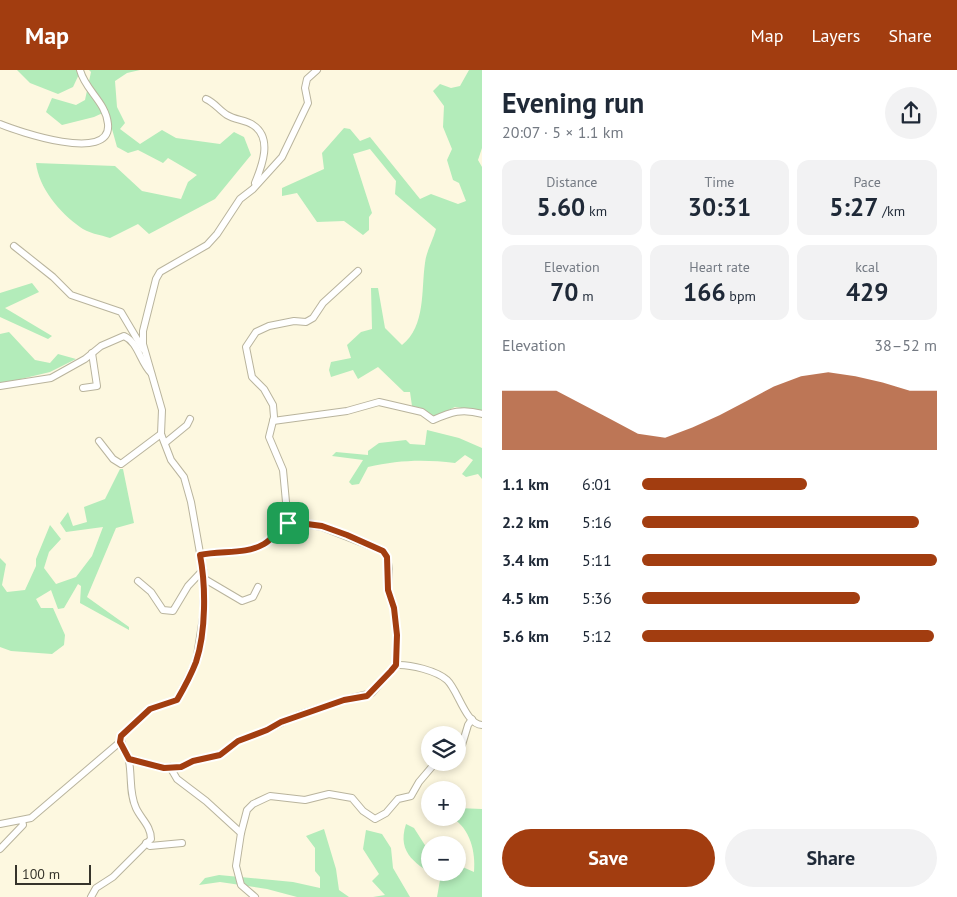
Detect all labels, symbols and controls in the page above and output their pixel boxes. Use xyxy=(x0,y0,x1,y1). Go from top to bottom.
text: Map xyxy=(25,20,69,51)
text: Map xyxy=(751,24,783,47)
text: Layers xyxy=(811,24,860,47)
text: Share xyxy=(888,24,932,47)
text: Evening run xyxy=(502,84,644,121)
button: share xyxy=(885,87,937,139)
text: 20:07 · 5 × 1.1 km xyxy=(502,122,623,142)
text: Distance xyxy=(546,173,597,191)
text: Time xyxy=(704,173,735,191)
text: Pace xyxy=(853,173,881,191)
text: 5.60 xyxy=(537,191,585,223)
text: 30:31 xyxy=(688,191,751,223)
text: 5:27 xyxy=(829,191,878,223)
text: km xyxy=(585,202,607,220)
text: /km xyxy=(878,202,905,220)
text: Elevation xyxy=(544,258,600,276)
text: Heart rate xyxy=(689,258,750,276)
text: kcal xyxy=(855,258,879,276)
text: 70 xyxy=(550,276,578,308)
text: 166 xyxy=(683,276,726,308)
text: 429 xyxy=(846,276,888,308)
text: m xyxy=(578,287,594,305)
text: bpm xyxy=(726,287,756,305)
text: Elevation xyxy=(502,335,566,355)
text: 38–52 m xyxy=(874,335,937,355)
text: 1.1 km xyxy=(502,474,549,494)
text: 6:01 xyxy=(582,474,612,494)
pin xyxy=(267,502,309,544)
icon: arrive xyxy=(274,509,302,537)
text: 2.2 km xyxy=(502,512,549,532)
text: 5:16 xyxy=(582,512,612,532)
text: 3.4 km xyxy=(502,550,549,570)
text: 5:11 xyxy=(582,550,612,570)
text: 4.5 km xyxy=(502,588,549,608)
text: 5:36 xyxy=(582,588,612,608)
text: 5.6 km xyxy=(502,626,549,646)
text: 5:12 xyxy=(582,626,612,646)
map controls xyxy=(421,726,466,881)
button: layers xyxy=(421,726,466,771)
button: + xyxy=(421,781,466,826)
button: Save xyxy=(502,829,715,887)
button: Share xyxy=(725,829,937,887)
button: − xyxy=(421,836,466,881)
scale bar xyxy=(15,862,91,885)
text: 100 m xyxy=(22,865,60,883)

